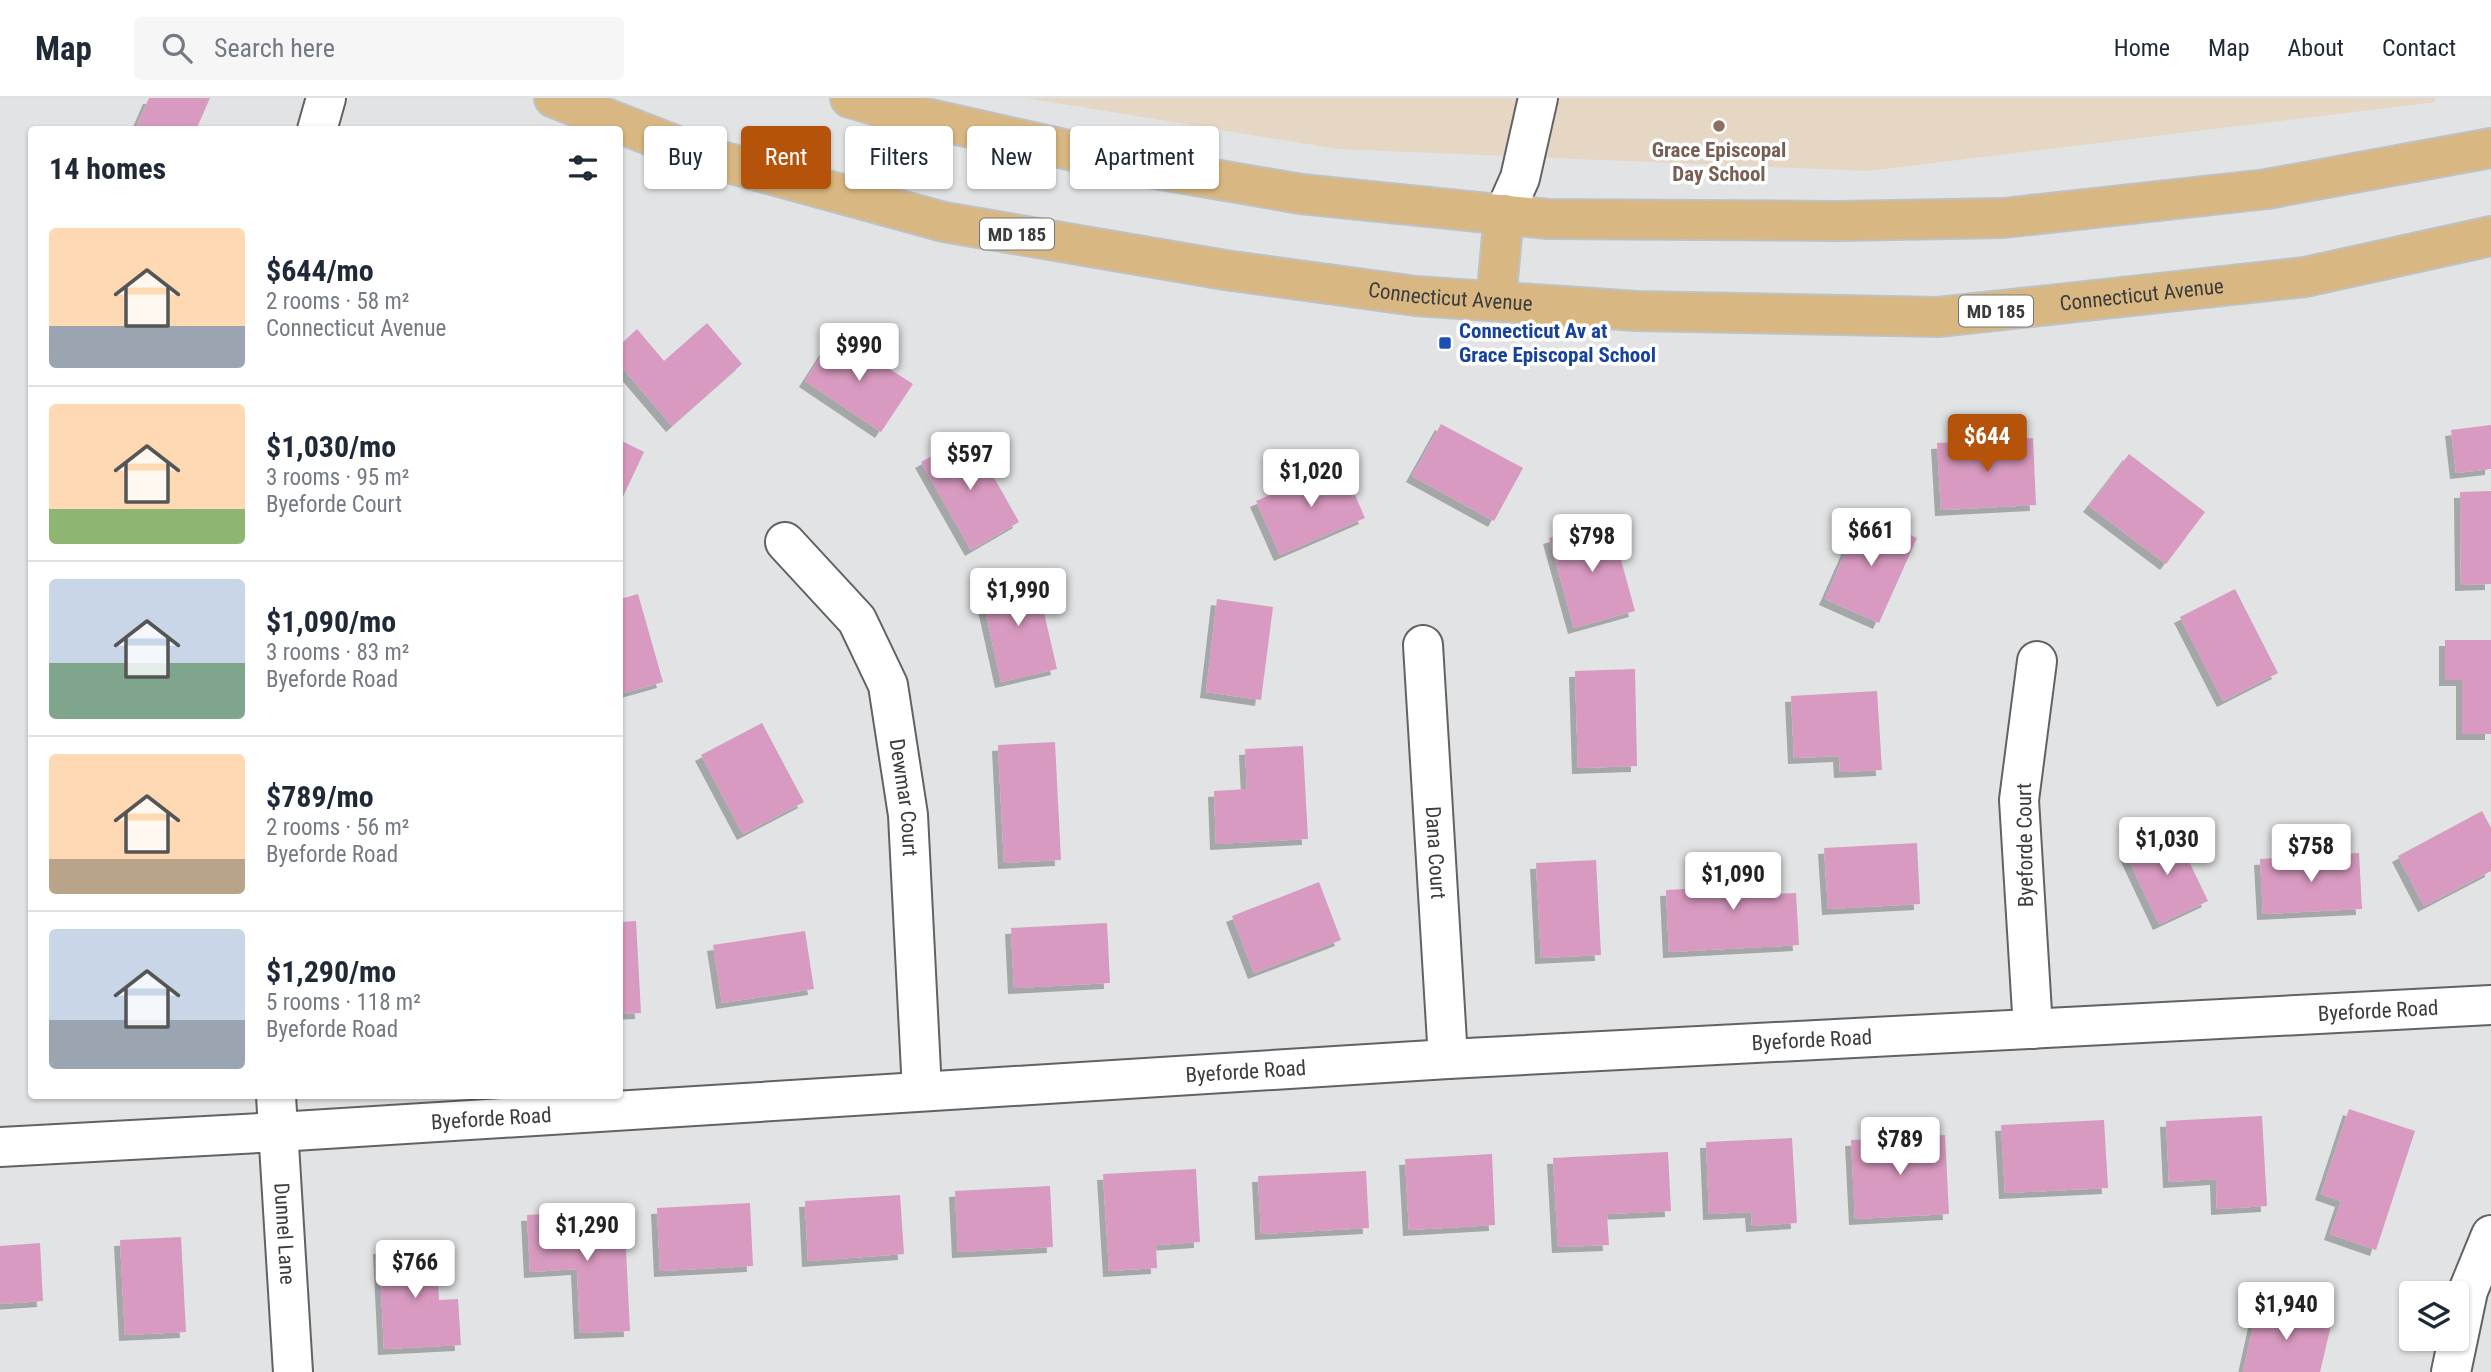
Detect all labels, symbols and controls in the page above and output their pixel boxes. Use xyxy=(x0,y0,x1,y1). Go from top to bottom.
search box xyxy=(134,17,624,80)
text: Map xyxy=(35,29,92,68)
icon: search xyxy=(158,29,196,67)
text: Search here xyxy=(214,33,335,63)
text: Home xyxy=(2114,34,2170,62)
text: Map xyxy=(2208,34,2250,62)
text: About xyxy=(2288,34,2344,62)
text: Contact xyxy=(2382,34,2456,62)
marker: Grace Episcopal Day School xyxy=(1711,118,1727,134)
chip: Buy xyxy=(644,126,727,189)
chip: Rent xyxy=(741,126,831,189)
chip: Filters xyxy=(845,126,953,189)
chip: New xyxy=(967,126,1056,189)
chip: Apartment xyxy=(1070,126,1219,189)
place label: Grace Episcopal Day School xyxy=(1652,138,1786,186)
icon: filters xyxy=(564,149,602,187)
text: 14 homes xyxy=(49,151,166,186)
road number: MD 185 xyxy=(980,218,1054,250)
text: $644/mo xyxy=(266,253,374,288)
icon: home xyxy=(105,256,189,340)
street label: Connecticut Avenue xyxy=(2058,274,2225,316)
street label: Connecticut Avenue xyxy=(1367,278,1533,316)
text: 2 rooms · 58 m² xyxy=(266,288,409,315)
road number: MD 185 xyxy=(1959,295,2033,326)
text: Connecticut Avenue xyxy=(266,315,446,342)
place label: Connecticut Av at Grace Episcopal School xyxy=(1459,319,1656,367)
pin: $990 xyxy=(818,324,900,383)
text: $990 xyxy=(836,332,882,359)
marker: Connecticut Av at Grace Episcopal School xyxy=(1437,335,1453,351)
pin: $644 xyxy=(1946,414,2028,474)
text: $644 xyxy=(1964,423,2010,450)
text: $1,030/mo xyxy=(266,429,396,464)
icon: home xyxy=(105,432,189,516)
pin: $597 xyxy=(929,432,1011,492)
text: $597 xyxy=(947,441,993,468)
pin: $1,020 xyxy=(1254,450,1368,509)
text: $1,020 xyxy=(1279,458,1343,485)
text: 3 rooms · 95 m² xyxy=(266,464,409,491)
text: Byeforde Court xyxy=(266,491,402,518)
pin: $661 xyxy=(1830,508,1912,568)
pin: $798 xyxy=(1551,514,1633,574)
text: $661 xyxy=(1848,517,1894,544)
text: $798 xyxy=(1569,523,1615,550)
pin: $1,990 xyxy=(961,568,1075,628)
text: $1,990 xyxy=(986,577,1050,604)
text: $1,090/mo xyxy=(266,604,396,639)
icon: home xyxy=(105,607,189,691)
text: 3 rooms · 83 m² xyxy=(266,639,409,666)
text: Byeforde Road xyxy=(266,666,398,693)
street label: Dewmar Court xyxy=(884,737,922,857)
text: $789/mo xyxy=(266,779,374,814)
icon: home xyxy=(105,782,189,866)
street label: Byeforde Court xyxy=(2012,783,2038,907)
street label: Dana Court xyxy=(1421,806,1450,900)
text: 2 rooms · 56 m² xyxy=(266,814,409,841)
pin: $1,030 xyxy=(2110,818,2224,877)
pin: $758 xyxy=(2270,824,2352,884)
text: $1,030 xyxy=(2135,826,2199,853)
text: $758 xyxy=(2288,833,2334,860)
text: Byeforde Road xyxy=(266,841,398,868)
pin: $1,090 xyxy=(1676,852,1790,912)
text: $1,090 xyxy=(1701,861,1765,888)
text: $1,290/mo xyxy=(266,954,396,989)
icon: home xyxy=(105,957,189,1041)
text: 5 rooms · 118 m² xyxy=(266,989,421,1016)
street label: Byeforde Road xyxy=(2317,996,2439,1026)
text: Byeforde Road xyxy=(266,1016,398,1043)
street label: Byeforde Road xyxy=(1751,1025,1873,1055)
street label: Byeforde Road xyxy=(1185,1056,1307,1087)
street label: Byeforde Road xyxy=(430,1103,552,1134)
pin: $789 xyxy=(1859,1118,1941,1177)
text: $789 xyxy=(1877,1126,1923,1153)
street label: Dunnel Lane xyxy=(269,1182,300,1286)
pin: $1,290 xyxy=(530,1204,644,1263)
text: $1,290 xyxy=(555,1212,619,1239)
pin: $766 xyxy=(374,1240,456,1300)
text: $766 xyxy=(392,1249,438,1276)
map controls xyxy=(2399,1281,2469,1351)
button: layers xyxy=(2399,1281,2469,1351)
pin: $1,940 xyxy=(2229,1282,2343,1342)
text: $1,940 xyxy=(2254,1291,2318,1318)

